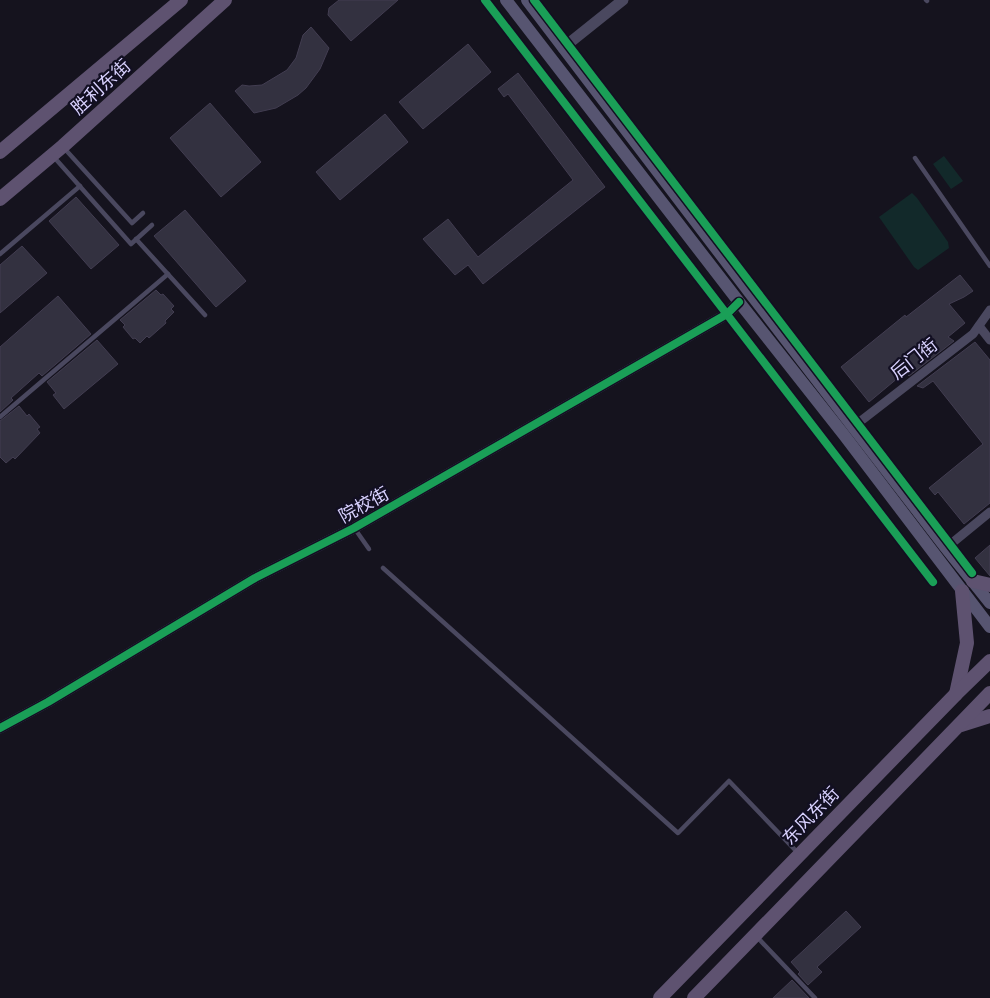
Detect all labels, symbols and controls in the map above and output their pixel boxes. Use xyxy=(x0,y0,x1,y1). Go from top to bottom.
street label: 胜利东街 xyxy=(67,55,135,119)
street label: 后门街 xyxy=(886,334,942,384)
street label: 院校街 xyxy=(335,482,393,528)
street label: 东风东街 xyxy=(778,782,844,850)

